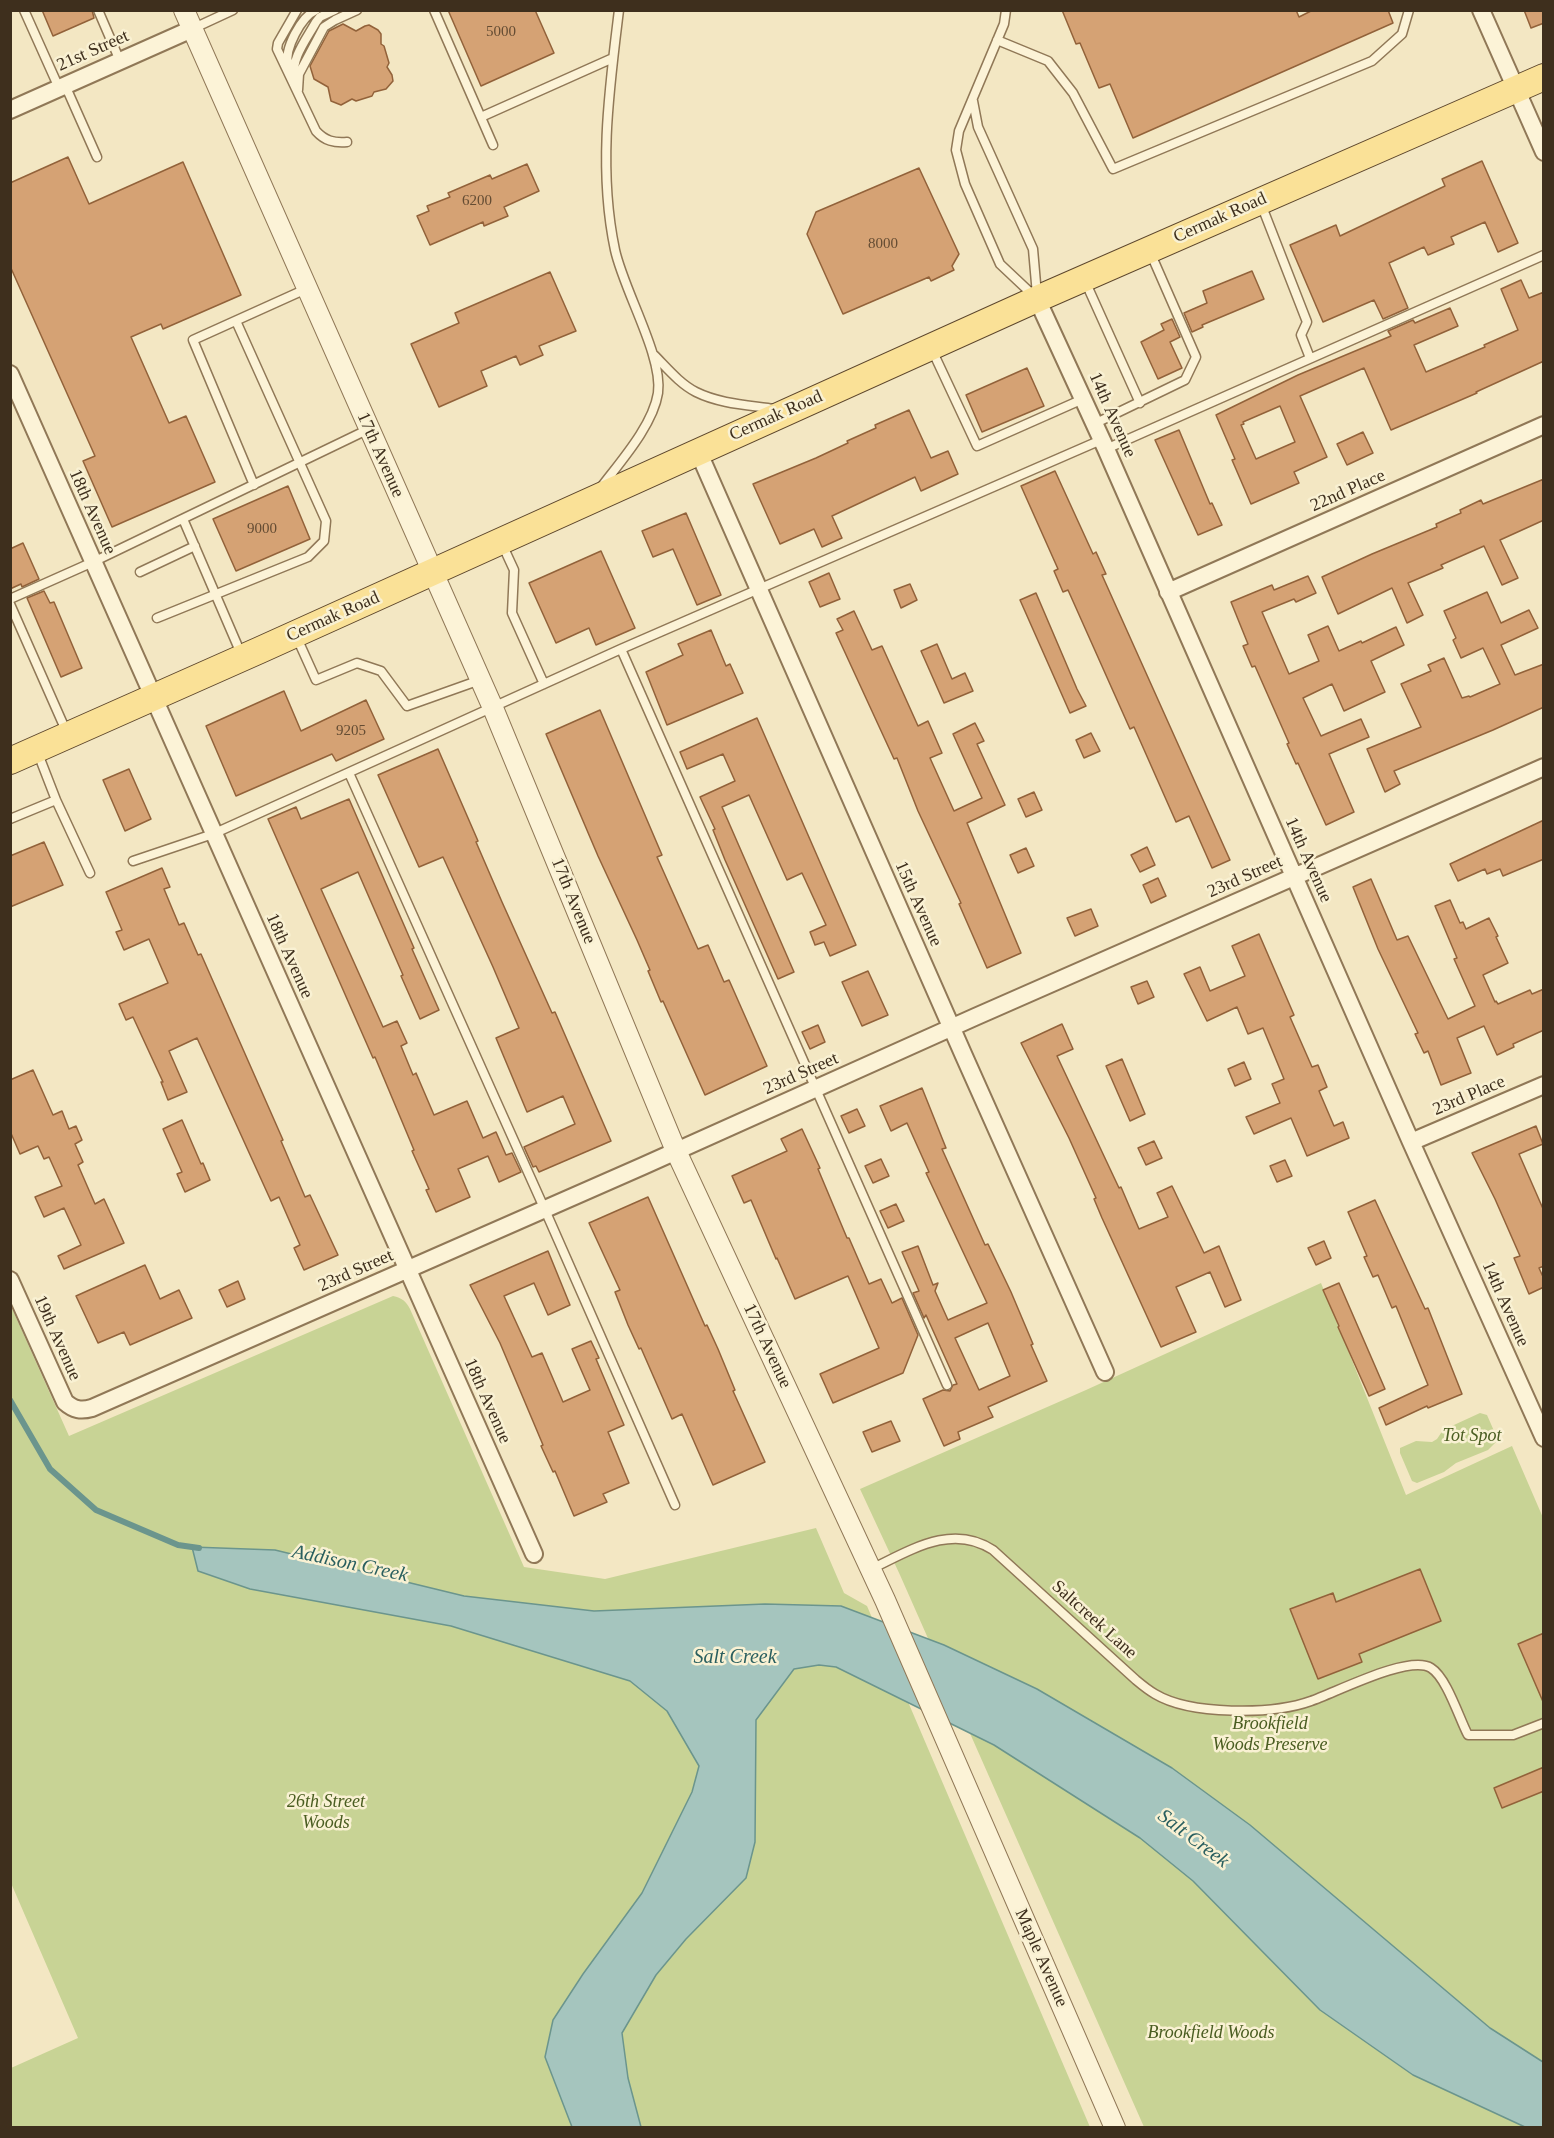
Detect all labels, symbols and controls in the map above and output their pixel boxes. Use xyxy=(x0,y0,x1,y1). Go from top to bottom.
house number: 5000 xyxy=(486,23,516,41)
street label: 21st Street xyxy=(54,26,132,76)
street label: Cermak Road xyxy=(1170,188,1270,248)
house number: 6200 xyxy=(462,192,492,210)
house number: 8000 xyxy=(868,235,898,253)
street label: 14th Avenue xyxy=(1084,369,1140,461)
street label: Cermak Road xyxy=(726,386,826,446)
street label: 17th Avenue xyxy=(352,409,408,501)
street label: 22nd Place xyxy=(1307,465,1389,517)
street label: 18th Avenue xyxy=(64,466,120,558)
house number: 9000 xyxy=(247,520,277,538)
street label: Cermak Road xyxy=(283,587,383,647)
house number: 9205 xyxy=(336,722,366,740)
street label: 14th Avenue xyxy=(1280,814,1336,906)
street label: 23rd Street xyxy=(1204,851,1286,903)
street label: 17th Avenue xyxy=(546,855,600,947)
street label: 15th Avenue xyxy=(890,858,946,950)
street label: 18th Avenue xyxy=(261,910,317,1002)
street label: 23rd Street xyxy=(760,1048,842,1100)
street label: 23rd Place xyxy=(1430,1071,1508,1121)
street label: 23rd Street xyxy=(315,1245,397,1297)
street label: 14th Avenue xyxy=(1477,1258,1533,1350)
street label: 19th Avenue xyxy=(29,1292,85,1384)
street label: 17th Avenue xyxy=(738,1300,796,1392)
street label: 18th Avenue xyxy=(459,1355,515,1447)
park label: Tot Spot xyxy=(1443,1425,1501,1447)
water label: Addison Creek xyxy=(290,1540,410,1588)
street label: Saltcreek Lane xyxy=(1047,1576,1141,1664)
water label: Salt Creek xyxy=(693,1646,777,1670)
park label: Brookfield Woods Preserve xyxy=(1212,1713,1328,1756)
park label: 26th Street Woods xyxy=(287,1791,365,1834)
water label: Salt Creek xyxy=(1153,1804,1233,1874)
street label: Maple Avenue xyxy=(1010,1906,1072,2010)
park label: Brookfield Woods xyxy=(1147,2022,1275,2044)

